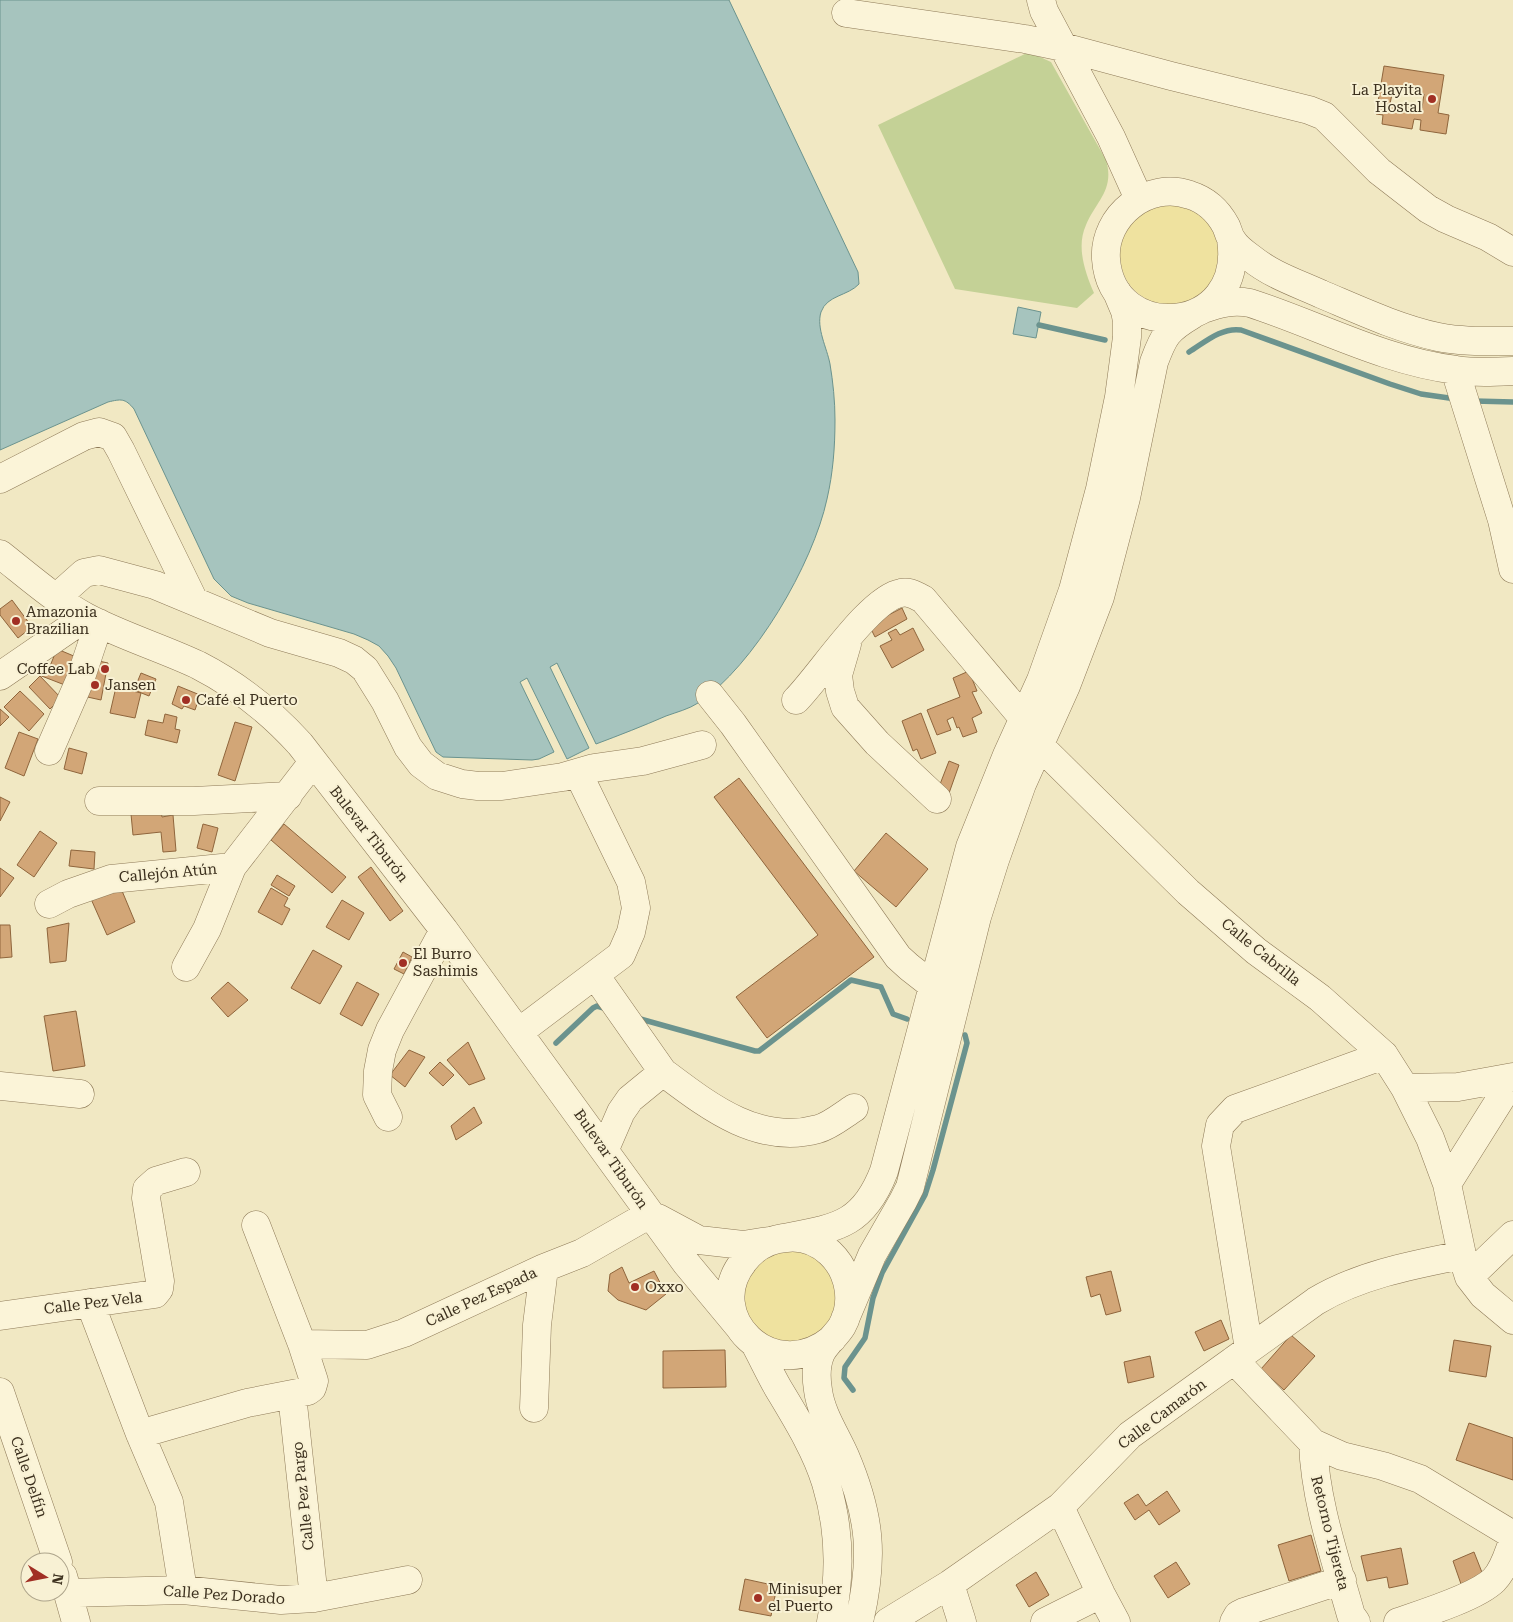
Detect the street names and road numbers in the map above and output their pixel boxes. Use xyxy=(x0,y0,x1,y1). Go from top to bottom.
street label: Bulevar Tiburón xyxy=(326,782,412,886)
street label: Callejón Atún xyxy=(118,860,218,886)
street label: Calle Cabrilla xyxy=(1218,914,1304,990)
street label: Bulevar Tiburón xyxy=(570,1106,652,1212)
street label: Calle Pez Espada xyxy=(422,1263,540,1331)
street label: Calle Pez Vela xyxy=(43,1288,143,1318)
street label: Calle Camarón xyxy=(1114,1375,1210,1453)
street label: Calle Delfín xyxy=(7,1434,51,1520)
street label: Calle Pez Pargo xyxy=(288,1441,318,1551)
street label: Retorno Tijereta xyxy=(1307,1474,1353,1592)
street label: Calle Pez Dorado xyxy=(162,1582,286,1608)

